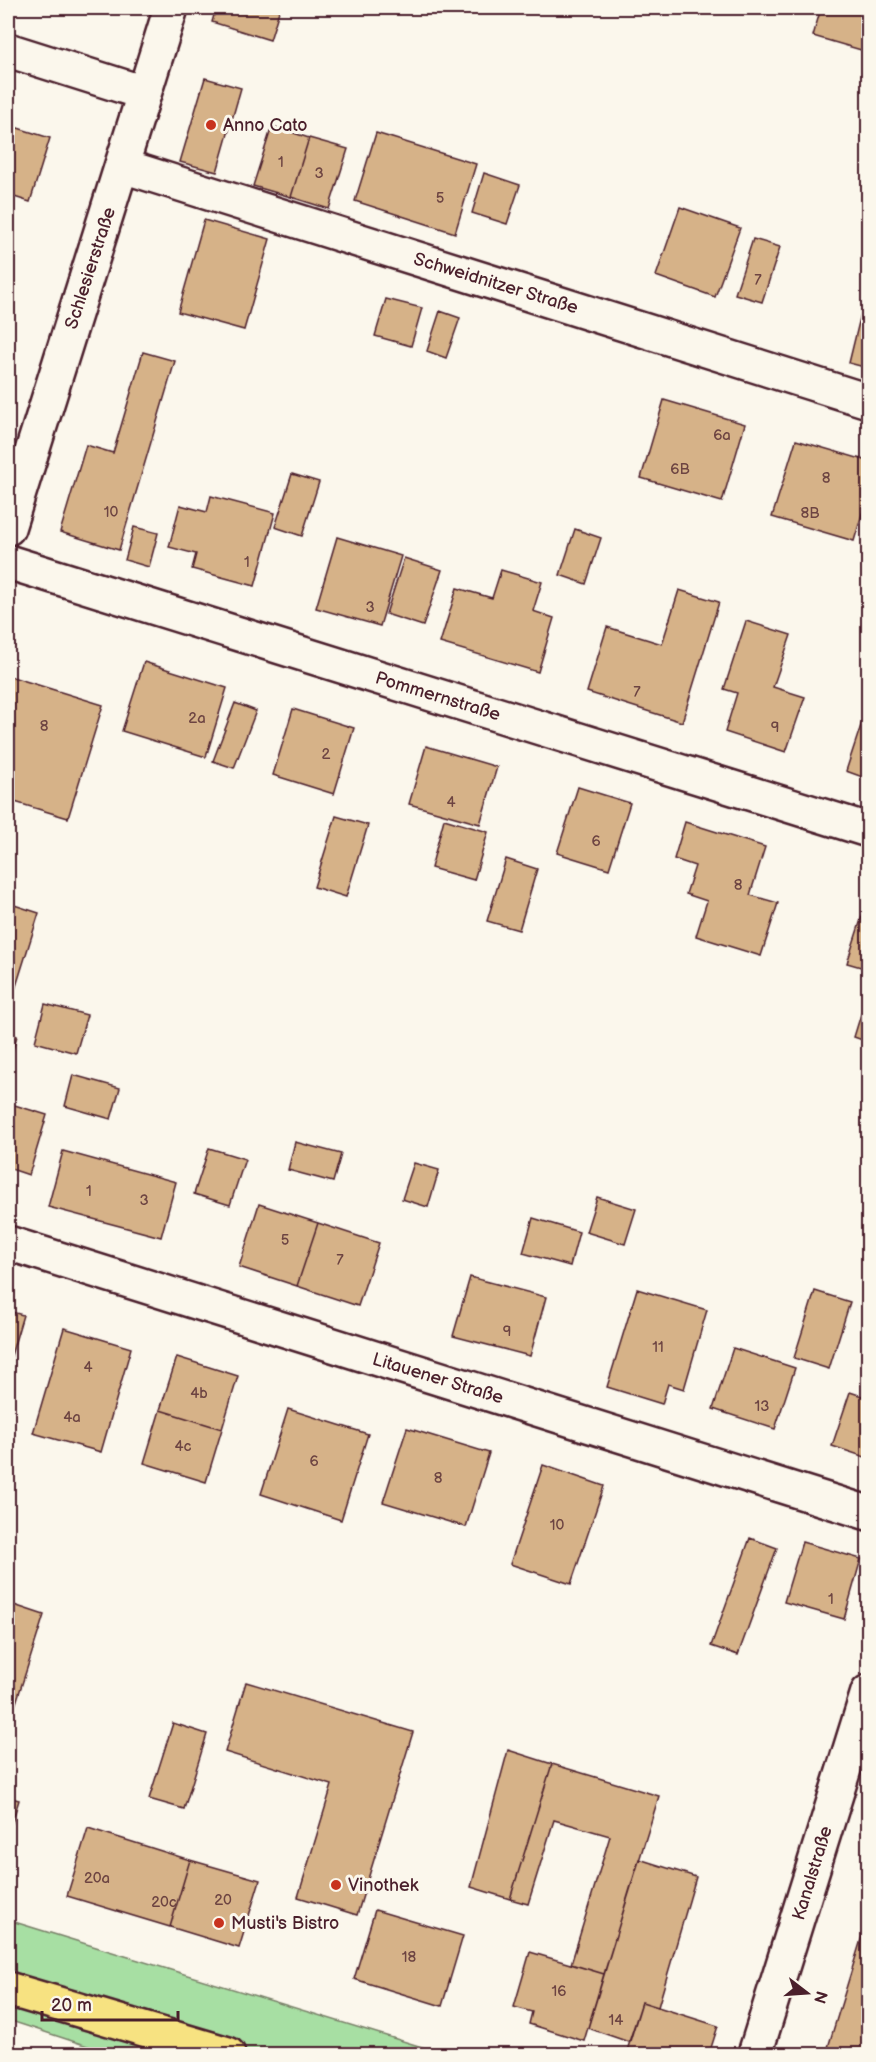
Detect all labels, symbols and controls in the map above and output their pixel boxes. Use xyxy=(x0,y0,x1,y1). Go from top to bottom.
place label: Anno Cato xyxy=(223,115,308,136)
marker: Anno Cato xyxy=(204,118,218,132)
house number: 1 xyxy=(278,153,284,172)
house number: 3 xyxy=(314,164,324,183)
house number: 5 xyxy=(436,189,444,208)
street label: Schlesierstraße xyxy=(61,204,120,332)
street label: Schweidnitzer Straße xyxy=(411,248,581,319)
house number: 7 xyxy=(754,271,762,290)
house number: 6a xyxy=(713,426,731,445)
house number: 6B xyxy=(670,460,690,479)
house number: 8 xyxy=(822,469,831,488)
house number: 10 xyxy=(104,503,118,522)
house number: 8B xyxy=(800,504,820,523)
house number: 1 xyxy=(244,553,250,572)
house number: 3 xyxy=(365,598,375,617)
street label: Pommernstraße xyxy=(373,668,503,726)
house number: 7 xyxy=(633,683,641,702)
house number: 2a xyxy=(188,709,206,728)
house number: 8 xyxy=(40,717,49,736)
house number: 9 xyxy=(771,718,779,737)
house number: 2 xyxy=(322,745,331,764)
house number: 4 xyxy=(446,793,456,812)
house number: 6 xyxy=(591,832,601,851)
house number: 8 xyxy=(734,876,743,895)
house number: 1 xyxy=(86,1182,92,1201)
house number: 3 xyxy=(139,1191,149,1210)
house number: 5 xyxy=(281,1231,289,1250)
house number: 7 xyxy=(336,1251,344,1270)
house number: 9 xyxy=(503,1322,511,1341)
house number: 11 xyxy=(652,1338,664,1357)
street label: Litauener Straße xyxy=(370,1349,506,1408)
house number: 4 xyxy=(83,1358,93,1377)
house number: 4b xyxy=(190,1384,208,1403)
house number: 13 xyxy=(754,1397,770,1416)
house number: 4a xyxy=(63,1408,81,1427)
house number: 4c xyxy=(174,1437,192,1456)
house number: 6 xyxy=(309,1452,319,1471)
house number: 8 xyxy=(434,1469,443,1488)
house number: 10 xyxy=(550,1516,564,1535)
house number: 1 xyxy=(828,1590,834,1609)
street label: Kanalstraße xyxy=(788,1823,837,1923)
house number: 20a xyxy=(84,1869,110,1888)
place label: Vinothek xyxy=(348,1875,419,1896)
marker: Vinothek xyxy=(329,1878,343,1892)
house number: 20 xyxy=(214,1891,232,1910)
house number: 20c xyxy=(151,1893,177,1912)
place label: Musti's Bistro xyxy=(231,1913,339,1934)
marker: Musti's Bistro xyxy=(212,1916,226,1930)
house number: 18 xyxy=(402,1948,417,1967)
north arrow xyxy=(777,1963,837,2023)
house number: 16 xyxy=(552,1982,566,2001)
scale bar xyxy=(42,1984,178,2022)
text: N xyxy=(809,1988,831,2005)
text: 20 m xyxy=(51,1995,92,2016)
house number: 14 xyxy=(609,2011,623,2030)

